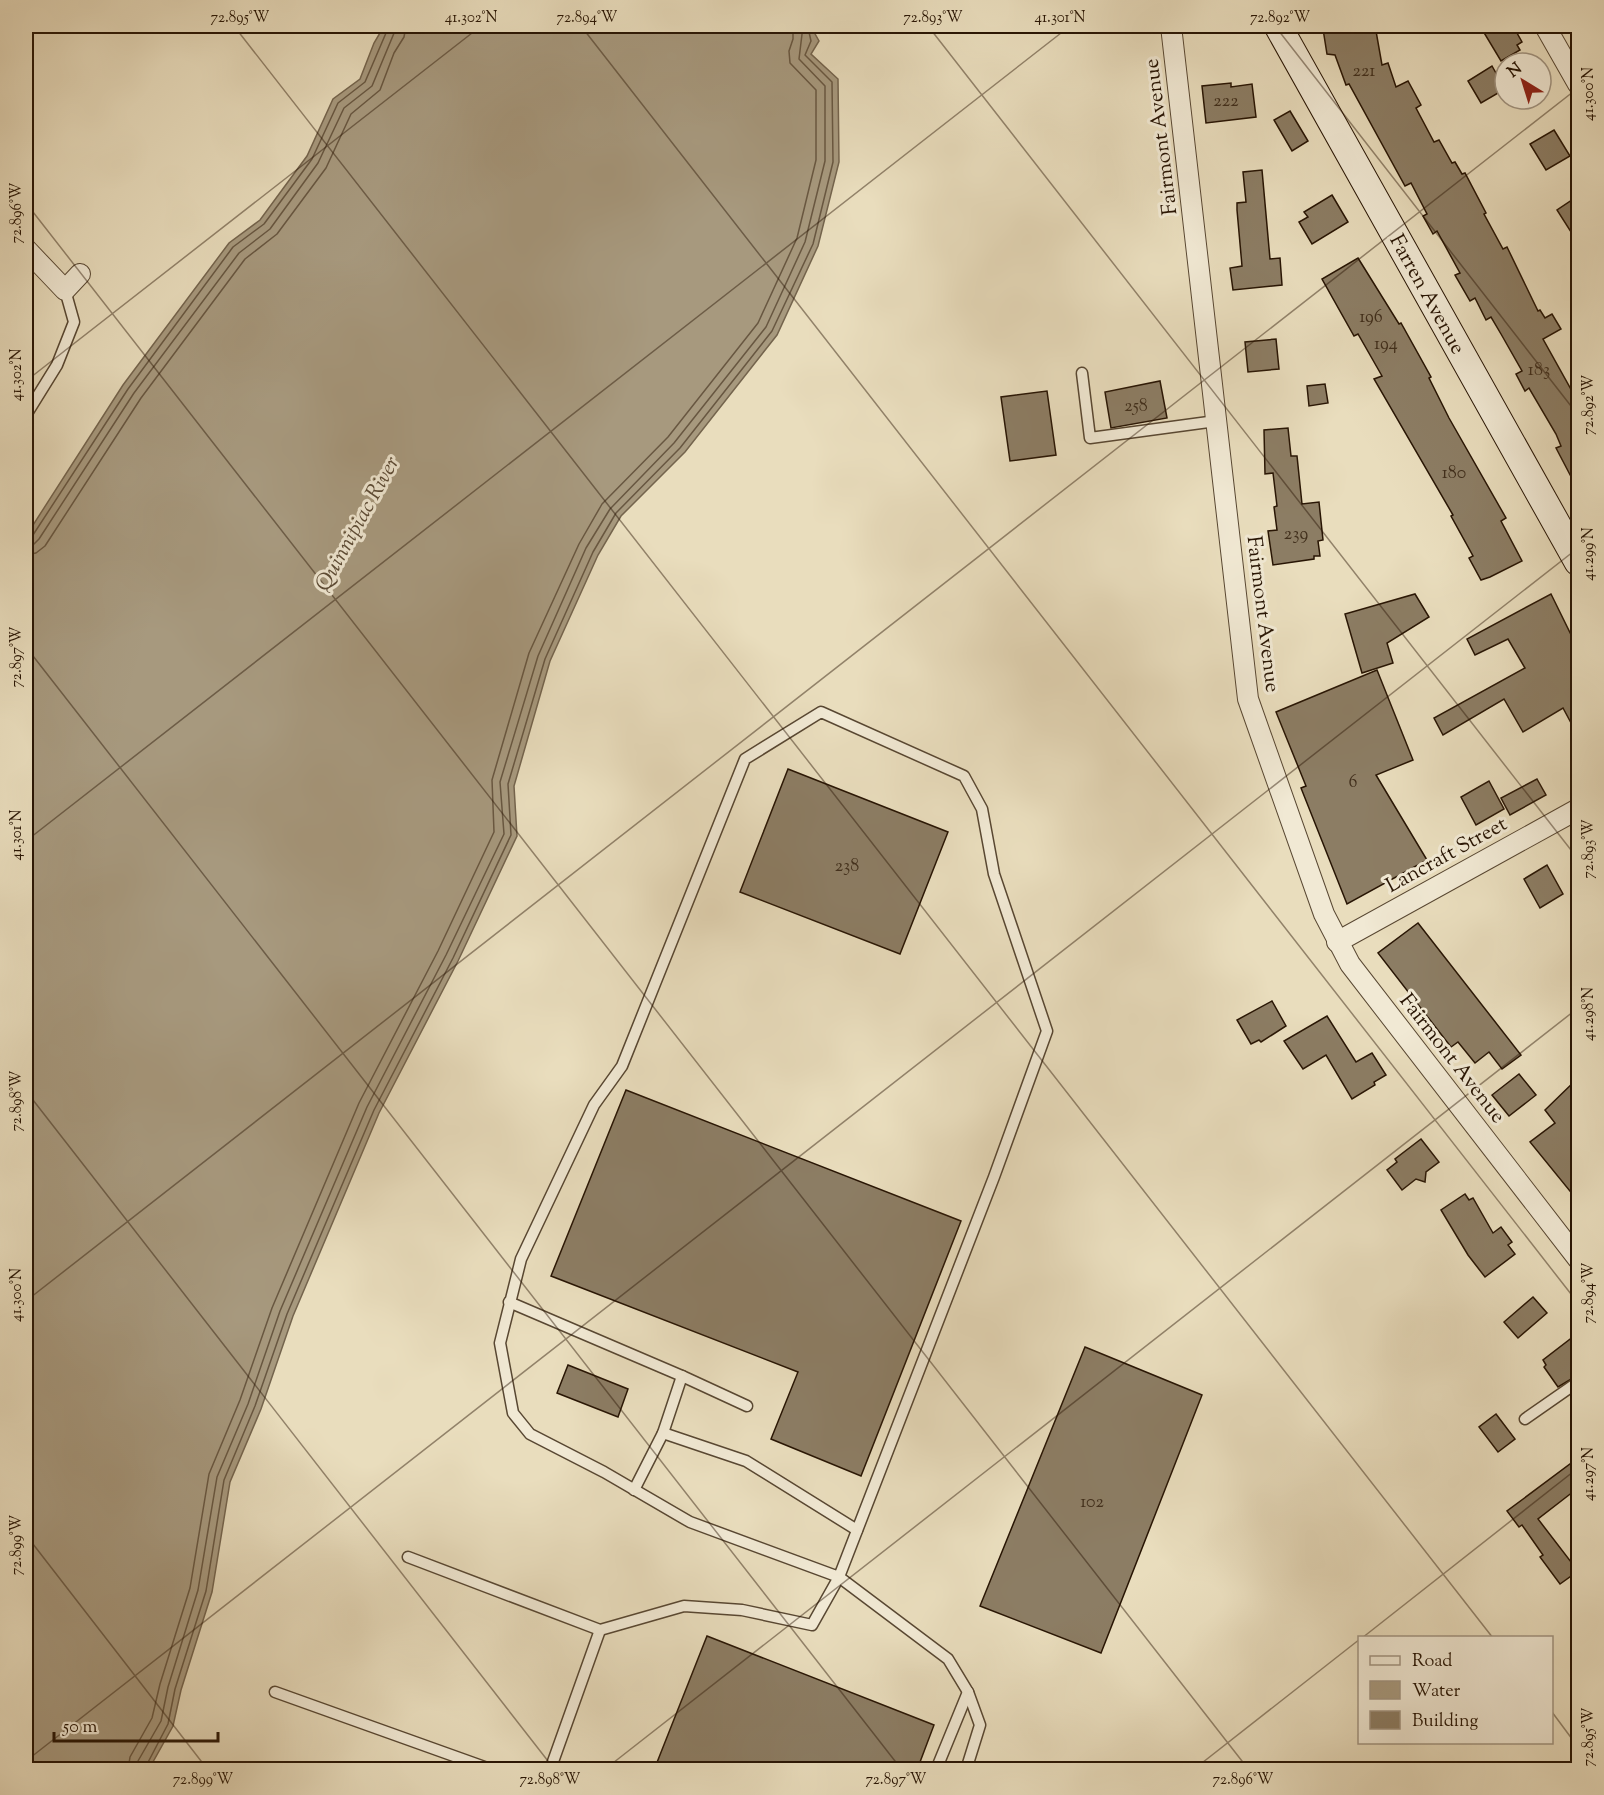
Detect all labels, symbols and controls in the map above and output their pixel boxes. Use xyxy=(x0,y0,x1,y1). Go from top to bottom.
text: 72.895°W xyxy=(211,8,270,29)
text: 41.302°N xyxy=(445,8,497,29)
text: 72.894°W xyxy=(557,8,618,29)
text: 72.893°W xyxy=(903,8,963,29)
text: 41.301°N xyxy=(1034,8,1086,29)
text: 72.892°W xyxy=(1250,8,1310,29)
north arrow xyxy=(1493,51,1553,111)
street label: Fairmont Avenue xyxy=(1138,57,1186,217)
text: N xyxy=(1503,58,1528,84)
house number: 221 xyxy=(1353,59,1375,85)
text: 41.300°N xyxy=(1579,67,1600,121)
house number: 222 xyxy=(1213,89,1239,115)
text: 72.896°W xyxy=(7,182,28,243)
street label: Farren Avenue xyxy=(1381,229,1472,361)
house number: 196 xyxy=(1359,305,1383,331)
house number: 194 xyxy=(1374,332,1398,358)
text: 41.302°N xyxy=(7,349,28,401)
house number: 183 xyxy=(1528,358,1550,384)
text: 72.892°W xyxy=(1579,375,1600,435)
house number: 258 xyxy=(1124,394,1148,420)
water label: Quinnipiac River xyxy=(308,451,409,598)
house number: 180 xyxy=(1442,461,1466,487)
house number: 239 xyxy=(1284,522,1308,548)
text: 41.299°N xyxy=(1579,527,1600,581)
street label: Fairmont Avenue xyxy=(1238,534,1286,694)
text: 72.897°W xyxy=(7,626,28,688)
house number: 6 xyxy=(1349,770,1358,796)
text: 41.301°N xyxy=(7,809,28,861)
street label: Lancraft Street xyxy=(1381,810,1513,902)
text: 72.893°W xyxy=(1579,819,1600,879)
house number: 238 xyxy=(835,854,859,880)
text: 41.298°N xyxy=(1579,987,1600,1041)
street label: Fairmont Avenue xyxy=(1391,988,1512,1130)
text: 72.898°W xyxy=(7,1070,28,1132)
text: 72.894°W xyxy=(1579,1262,1600,1323)
text: 41.300°N xyxy=(7,1268,28,1322)
text: 41.297°N xyxy=(1579,1447,1600,1501)
house number: 102 xyxy=(1080,1490,1104,1516)
text: 72.899°W xyxy=(7,1514,28,1575)
legend xyxy=(1358,1636,1553,1744)
text: Road xyxy=(1412,1649,1452,1675)
text: Water xyxy=(1412,1679,1461,1705)
scale bar xyxy=(54,1705,218,1743)
text: 72.895°W xyxy=(1579,1707,1600,1766)
text: Building xyxy=(1412,1709,1478,1735)
text: 50 m xyxy=(62,1715,98,1741)
text: 72.899°W xyxy=(173,1770,234,1791)
text: 72.898°W xyxy=(520,1770,581,1791)
text: 72.897°W xyxy=(865,1770,927,1791)
text: 72.896°W xyxy=(1213,1770,1274,1791)

